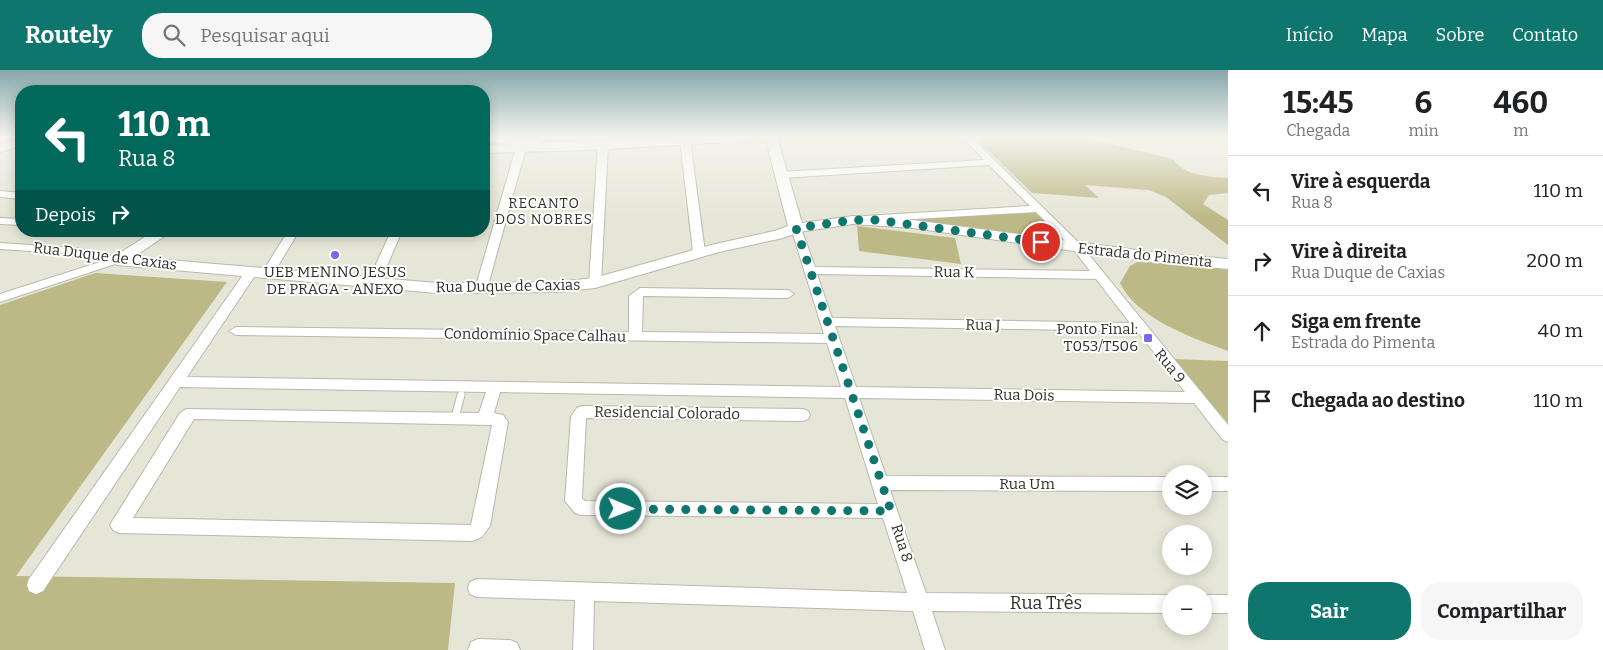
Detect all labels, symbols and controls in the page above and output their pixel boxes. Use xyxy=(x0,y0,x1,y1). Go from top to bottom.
search box xyxy=(142,13,492,58)
text: Routely xyxy=(25,21,112,49)
icon: search xyxy=(160,21,188,49)
text: Pesquisar aqui xyxy=(200,24,330,47)
text: Início xyxy=(1286,24,1333,46)
text: Mapa xyxy=(1361,24,1408,46)
text: Sobre xyxy=(1436,24,1484,46)
text: Contato xyxy=(1512,24,1578,46)
text: 15:45 xyxy=(1283,85,1354,121)
text: 6 xyxy=(1415,85,1432,121)
text: 460 xyxy=(1493,85,1548,121)
text: 110 m xyxy=(118,103,210,145)
icon: left xyxy=(35,105,100,170)
text: Chegada xyxy=(1286,121,1350,140)
text: min xyxy=(1408,121,1439,140)
text: m xyxy=(1513,121,1528,140)
text: Rua 8 xyxy=(118,145,175,172)
text: Vire à esquerda xyxy=(1291,170,1430,193)
icon: left xyxy=(1248,177,1276,205)
text: 110 m xyxy=(1533,179,1583,202)
text: Rua 8 xyxy=(1291,193,1333,212)
district label: RECANTO DOS NOBRES xyxy=(495,195,593,228)
icon: right xyxy=(106,200,134,228)
text: Depois xyxy=(35,203,96,226)
pin xyxy=(1020,221,1062,263)
icon: arrive xyxy=(1027,228,1055,256)
street label: Rua Duque de Caxias xyxy=(32,238,178,274)
street label: Estrada do Pimenta xyxy=(1077,239,1213,271)
text: Vire à direita xyxy=(1291,240,1407,263)
icon: right xyxy=(1248,247,1276,275)
marker: UEB MENINO JESUS DE PRAGA - ANEXO xyxy=(329,249,341,261)
text: 200 m xyxy=(1526,249,1583,272)
place label: UEB MENINO JESUS DE PRAGA - ANEXO xyxy=(264,263,406,298)
street label: Rua K xyxy=(933,263,975,281)
text: Rua Duque de Caxias xyxy=(1291,263,1445,282)
street label: Rua Duque de Caxias xyxy=(436,276,580,296)
text: Siga em frente xyxy=(1291,310,1421,333)
street label: Rua J xyxy=(965,316,1001,334)
icon: ahead xyxy=(1248,317,1276,345)
text: 40 m xyxy=(1538,319,1583,342)
place label: Ponto Final: T053/T506 xyxy=(1056,320,1138,355)
street label: Condomínio Space Calhau xyxy=(444,324,626,346)
marker: Ponto Final: T053/T506 xyxy=(1142,332,1154,344)
text: Estrada do Pimenta xyxy=(1291,333,1435,352)
street label: Rua 9 xyxy=(1151,345,1189,387)
street label: Rua Dois xyxy=(993,385,1055,405)
icon: arrive xyxy=(1248,387,1276,415)
text: Chegada ao destino xyxy=(1291,389,1465,412)
text: 110 m xyxy=(1533,389,1583,412)
street label: Residencial Colorado xyxy=(594,403,740,423)
map controls xyxy=(1162,465,1212,635)
button: layers xyxy=(1162,465,1212,515)
street label: Rua Um xyxy=(999,475,1056,493)
position arrow xyxy=(594,482,646,534)
street label: Rua 8 xyxy=(887,522,917,564)
button: + xyxy=(1162,525,1212,575)
button: Sair xyxy=(1248,582,1411,640)
button: Compartilhar xyxy=(1421,582,1583,640)
button: − xyxy=(1162,585,1212,635)
street label: Rua Três xyxy=(1010,592,1082,614)

